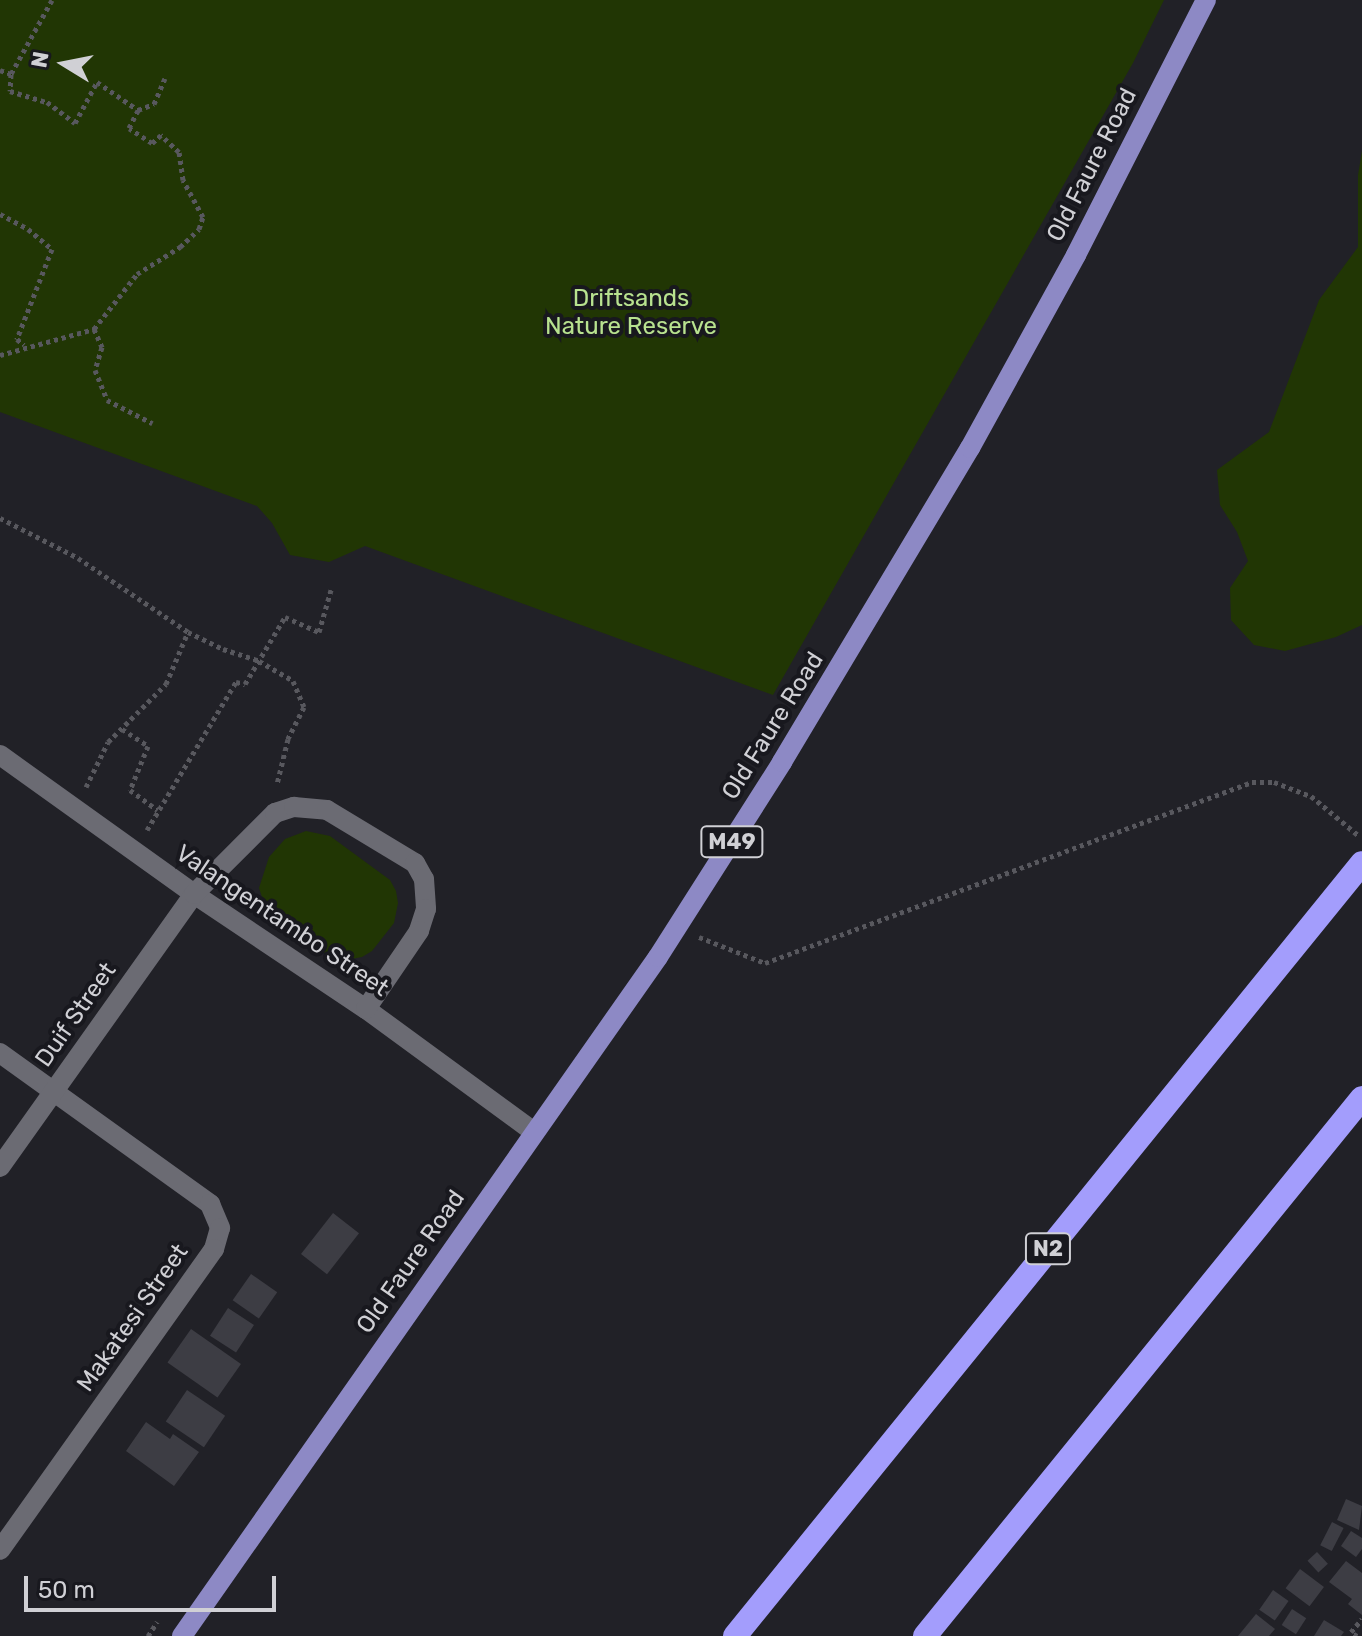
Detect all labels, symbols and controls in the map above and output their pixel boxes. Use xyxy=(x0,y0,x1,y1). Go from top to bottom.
north arrow xyxy=(24,24,104,104)
text: N xyxy=(25,50,55,70)
street label: Old Faure Road xyxy=(1041,83,1143,247)
park label: Driftsands Nature Reserve xyxy=(545,285,717,341)
street label: Old Faure Road xyxy=(716,647,830,805)
road number: M49 xyxy=(700,824,764,860)
street label: Valangentambo Street xyxy=(170,839,394,1003)
street label: Duif Street xyxy=(29,957,123,1073)
street label: Old Faure Road xyxy=(351,1185,471,1339)
road number: N2 xyxy=(1024,1231,1072,1267)
street label: Makatesi Street xyxy=(71,1239,195,1397)
scale bar xyxy=(28,1560,280,1610)
text: 50 m xyxy=(38,1576,95,1604)

